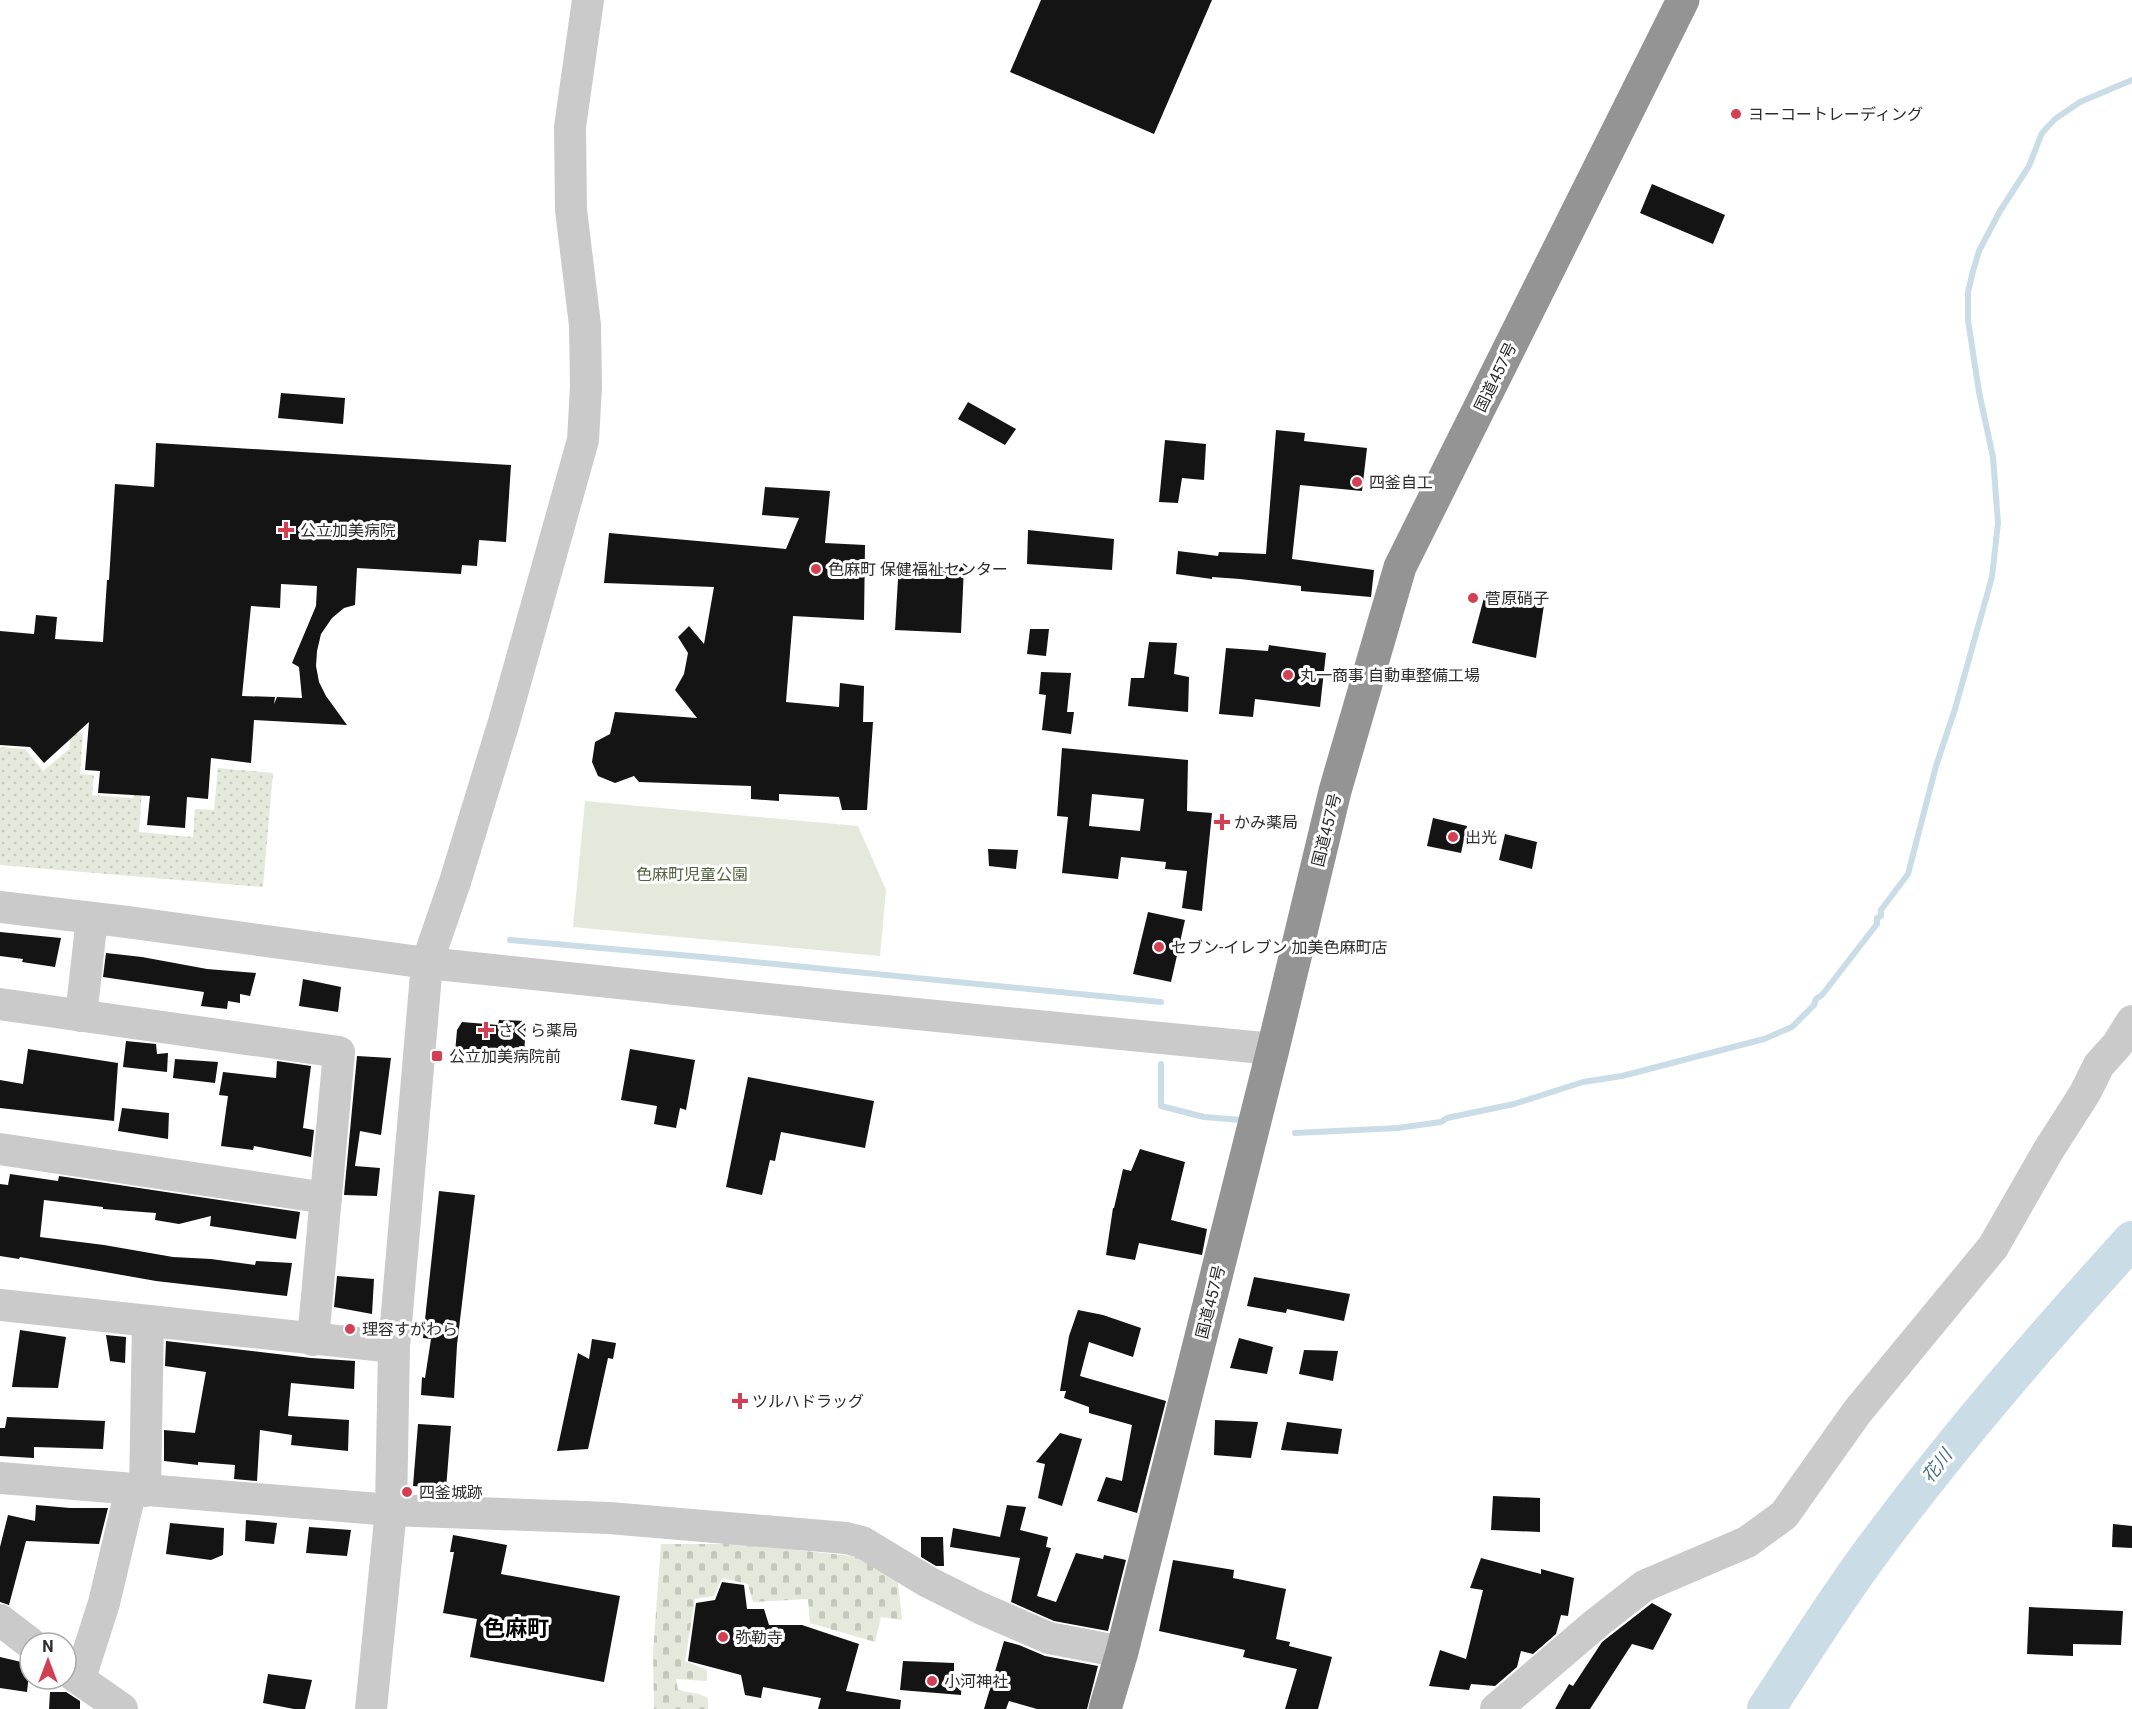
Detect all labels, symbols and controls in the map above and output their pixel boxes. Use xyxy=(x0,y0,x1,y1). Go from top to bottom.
place label: ヨーコートレーディング xyxy=(1748,105,1923,124)
marker: ヨーコートレーディング xyxy=(1729,107,1743,121)
street label: 国道457号 xyxy=(1470,339,1520,415)
place label: 四釜自工 xyxy=(1369,473,1433,492)
marker: 四釜自工 xyxy=(1350,475,1364,489)
marker: 公立加美病院 xyxy=(277,521,295,539)
place label: 公立加美病院 xyxy=(300,521,396,540)
place label: 色麻町 保健福祉センター xyxy=(828,560,1008,579)
marker: 色麻町 保健福祉センター xyxy=(809,562,823,576)
place label: 菅原硝子 xyxy=(1485,589,1549,608)
marker: 菅原硝子 xyxy=(1466,591,1480,605)
place label: 丸一商事 自動車整備工場 xyxy=(1300,666,1480,685)
marker: 丸一商事 自動車整備工場 xyxy=(1281,668,1295,682)
street label: 国道457号 xyxy=(1308,791,1345,869)
place label: かみ薬局 xyxy=(1234,813,1298,832)
marker: かみ薬局 xyxy=(1215,815,1229,829)
place label: 出光 xyxy=(1465,828,1497,847)
marker: 出光 xyxy=(1446,830,1460,844)
park label: 色麻町児童公園 xyxy=(636,865,748,884)
place label: セブン-イレブン 加美色麻町店 xyxy=(1171,938,1387,957)
marker: セブン-イレブン 加美色麻町店 xyxy=(1152,940,1166,954)
place label: さくら薬局 xyxy=(498,1021,578,1040)
marker: さくら薬局 xyxy=(479,1023,493,1037)
place label: 公立加美病院前 xyxy=(449,1047,561,1066)
marker: 公立加美病院前 xyxy=(430,1049,444,1063)
street label: 国道457号 xyxy=(1192,1263,1229,1341)
place label: 理容すがわら xyxy=(362,1320,458,1339)
marker: 理容すがわら xyxy=(343,1322,357,1336)
place label: ツルハドラッグ xyxy=(752,1392,864,1411)
marker: ツルハドラッグ xyxy=(733,1394,747,1408)
water label: 花川 xyxy=(1917,1443,1957,1486)
place label: 四釜城跡 xyxy=(419,1483,483,1502)
marker: 四釜城跡 xyxy=(400,1485,414,1499)
district label: 色麻町 xyxy=(483,1616,549,1641)
place label: 弥勒寺 xyxy=(735,1628,783,1647)
marker: 弥勒寺 xyxy=(716,1630,730,1644)
north arrow xyxy=(18,1631,78,1691)
text: N xyxy=(42,1637,54,1656)
place label: 小河神社 xyxy=(944,1672,1008,1691)
marker: 小河神社 xyxy=(925,1674,939,1688)

